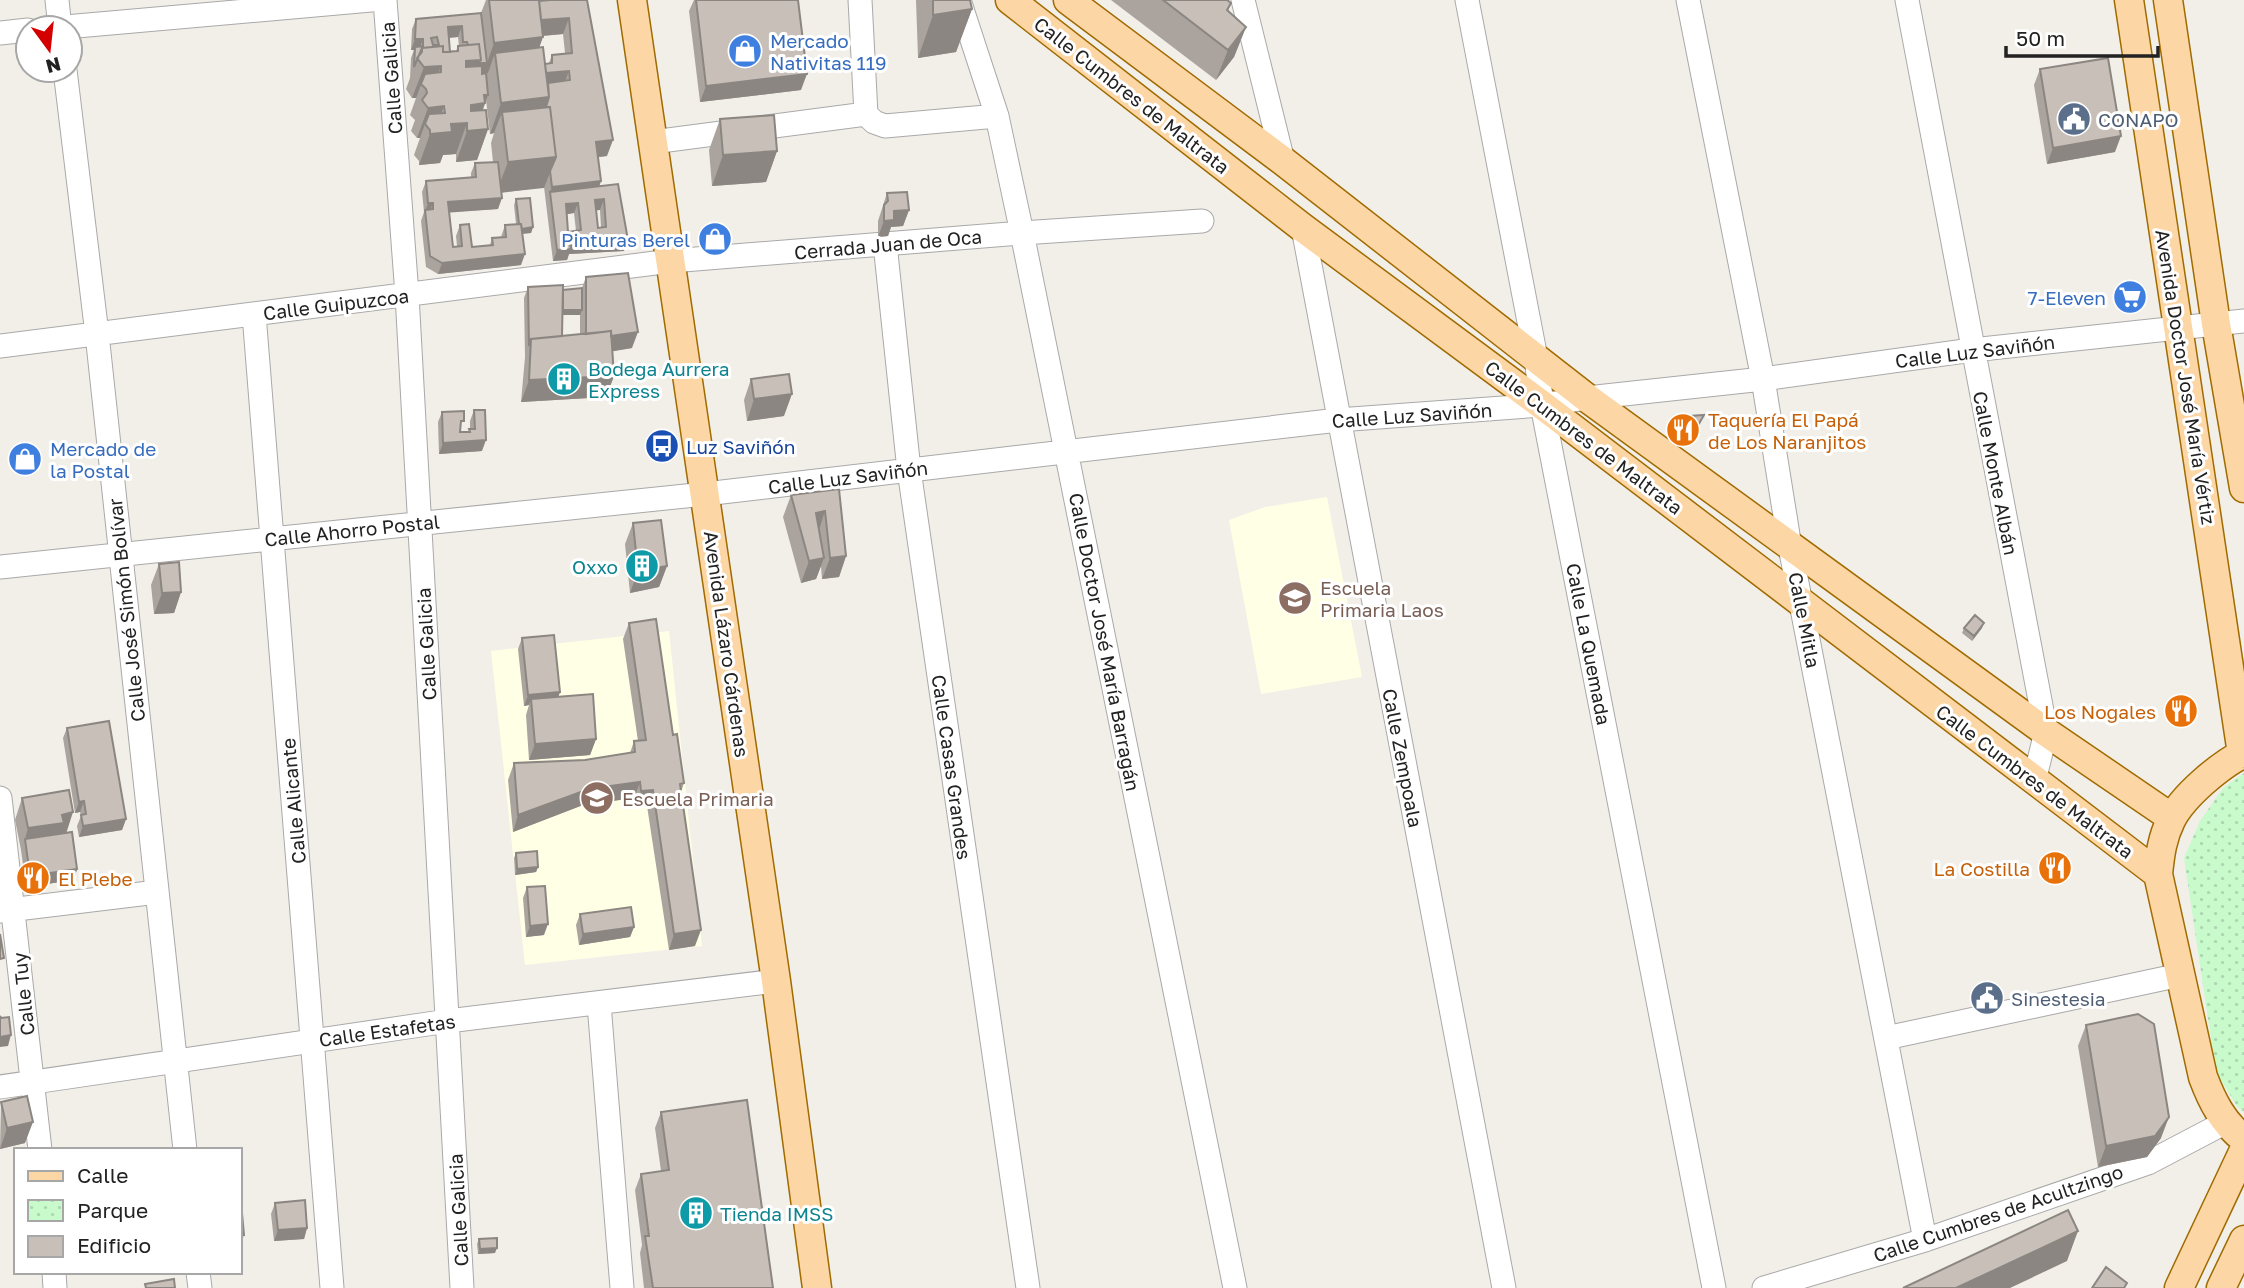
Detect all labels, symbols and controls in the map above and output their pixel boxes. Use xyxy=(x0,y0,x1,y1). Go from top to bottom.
street label: Calle Cumbres de Maltrata xyxy=(1030,12,1234,178)
north arrow xyxy=(14,14,84,84)
scale bar xyxy=(2006,14,2158,58)
street label: Calle Galicia xyxy=(376,21,406,135)
text: 50 m xyxy=(2016,25,2065,51)
place label: Mercado Nativitas 119 xyxy=(770,29,887,74)
shop icon: Mercado Nativitas 119 xyxy=(726,32,764,70)
text: N xyxy=(44,53,63,79)
public building icon: CONAPO xyxy=(2055,100,2093,138)
place label: CONAPO xyxy=(2098,108,2179,131)
shop icon: Pinturas Berel xyxy=(696,220,734,258)
street label: Cerrada Juan de Oca xyxy=(793,224,983,264)
place label: Pinturas Berel xyxy=(561,228,690,251)
street label: Avenida Doctor José María Vértiz xyxy=(2151,228,2221,526)
supermarket icon: 7-Eleven xyxy=(2111,278,2149,316)
street label: Calle Guipuzcoa xyxy=(262,284,410,324)
place label: 7-Eleven xyxy=(2028,286,2106,309)
street label: Calle Luz Saviñón xyxy=(1894,330,2056,372)
street label: Calle Cumbres de Maltrata xyxy=(1481,355,1687,519)
place label: Bodega Aurrera Express xyxy=(588,357,729,402)
building icon: Bodega Aurrera Express xyxy=(545,360,583,398)
street label: Calle Monte Albán xyxy=(1969,389,2023,557)
street label: Calle Luz Saviñón xyxy=(1331,398,1493,432)
place label: Taquería El Papá de Los Naranjitos xyxy=(1708,408,1866,453)
restaurant icon: Taquería El Papá de Los Naranjitos xyxy=(1664,411,1702,449)
bus stop icon: Luz Saviñón xyxy=(643,427,681,465)
place label: Luz Saviñón xyxy=(686,435,795,458)
place label: Mercado de la Postal xyxy=(50,437,156,482)
shop icon: Mercado de la Postal xyxy=(6,440,44,478)
street label: Calle Luz Saviñón xyxy=(767,456,929,498)
street label: Calle Doctor José María Barragán xyxy=(1065,491,1145,793)
street label: Calle José Simón Bolívar xyxy=(103,497,149,723)
street label: Calle Ahorro Postal xyxy=(263,509,441,551)
street label: Avenida Lázaro Cárdenas xyxy=(700,529,754,759)
building icon: Oxxo xyxy=(623,547,661,585)
place label: Oxxo xyxy=(572,555,618,578)
street label: Calle La Quemada xyxy=(1562,561,1616,727)
street label: Calle Mitla xyxy=(1784,570,1826,670)
place label: Escuela Primaria Laos xyxy=(1320,576,1444,621)
school or university icon: Escuela Primaria Laos xyxy=(1276,579,1314,617)
street label: Calle Galicia xyxy=(412,587,440,701)
street label: Calle Casas Grandes xyxy=(928,673,976,861)
street label: Calle Zempoala xyxy=(1378,687,1428,829)
restaurant icon: Los Nogales xyxy=(2162,692,2200,730)
street label: Calle Cumbres de Maltrata xyxy=(1932,699,2138,863)
place label: Los Nogales xyxy=(2044,700,2156,723)
street label: Calle Alicante xyxy=(276,737,310,865)
school or university icon: Escuela Primaria xyxy=(578,779,616,817)
place label: Escuela Primaria xyxy=(622,787,774,810)
restaurant icon: La Costilla xyxy=(2036,849,2074,887)
place label: La Costilla xyxy=(1934,857,2030,880)
restaurant icon: El Plebe xyxy=(14,859,52,897)
place label: El Plebe xyxy=(58,867,132,890)
street label: Calle Tuy xyxy=(7,951,39,1037)
public building icon: Sinestesia xyxy=(1968,979,2006,1017)
place label: Sinestesia xyxy=(2011,987,2106,1010)
street label: Calle Estafetas xyxy=(317,1009,457,1051)
legend xyxy=(14,1148,242,1274)
street label: Calle Galicia xyxy=(444,1153,472,1267)
street label: Calle Cumbres de Acultzingo xyxy=(1870,1159,2126,1267)
text: Calle xyxy=(77,1162,129,1188)
building icon: Tienda IMSS xyxy=(677,1194,715,1232)
text: Parque xyxy=(77,1197,148,1223)
place label: Tienda IMSS xyxy=(720,1202,833,1225)
text: Edificio xyxy=(77,1232,151,1258)

